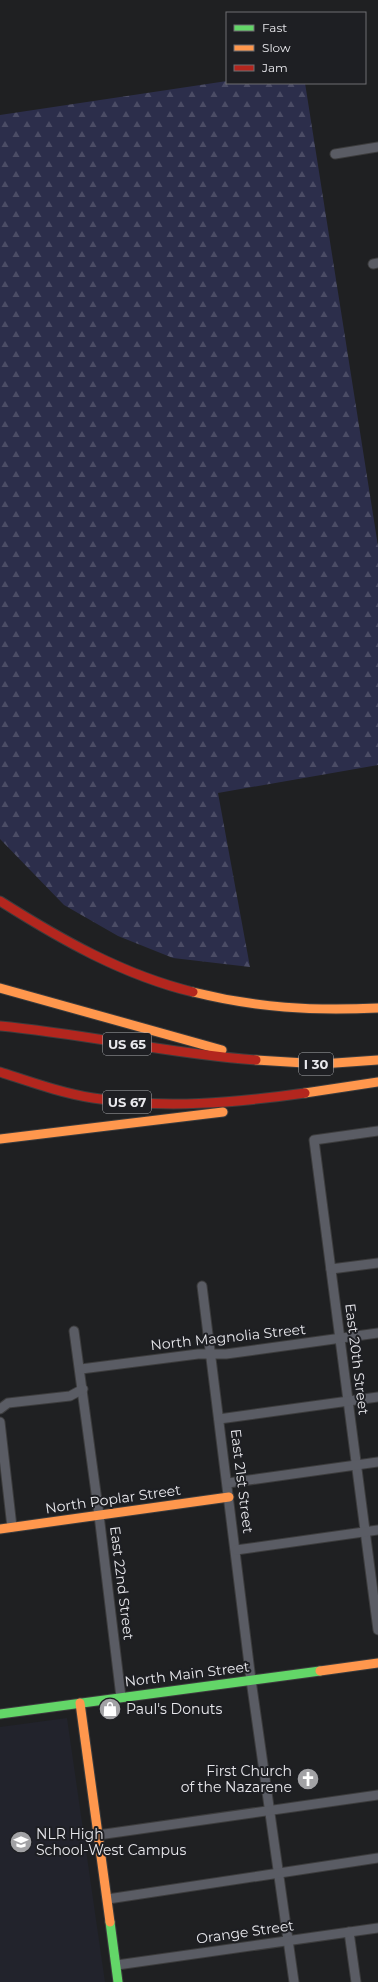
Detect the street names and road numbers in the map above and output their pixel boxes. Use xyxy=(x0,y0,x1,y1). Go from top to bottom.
road number: US 65 xyxy=(103,1033,151,1055)
road number: I 30 xyxy=(299,1053,333,1075)
road number: US 67 xyxy=(103,1091,151,1113)
street label: East 20th Street xyxy=(341,1302,373,1416)
street label: North Magnolia Street xyxy=(149,1320,307,1354)
street label: East 21st Street xyxy=(227,1428,257,1535)
street label: North Poplar Street xyxy=(44,1481,182,1517)
street label: East 22nd Street xyxy=(106,1525,138,1641)
street label: North Main Street xyxy=(124,1657,251,1691)
street label: Orange Street xyxy=(195,1916,295,1948)

